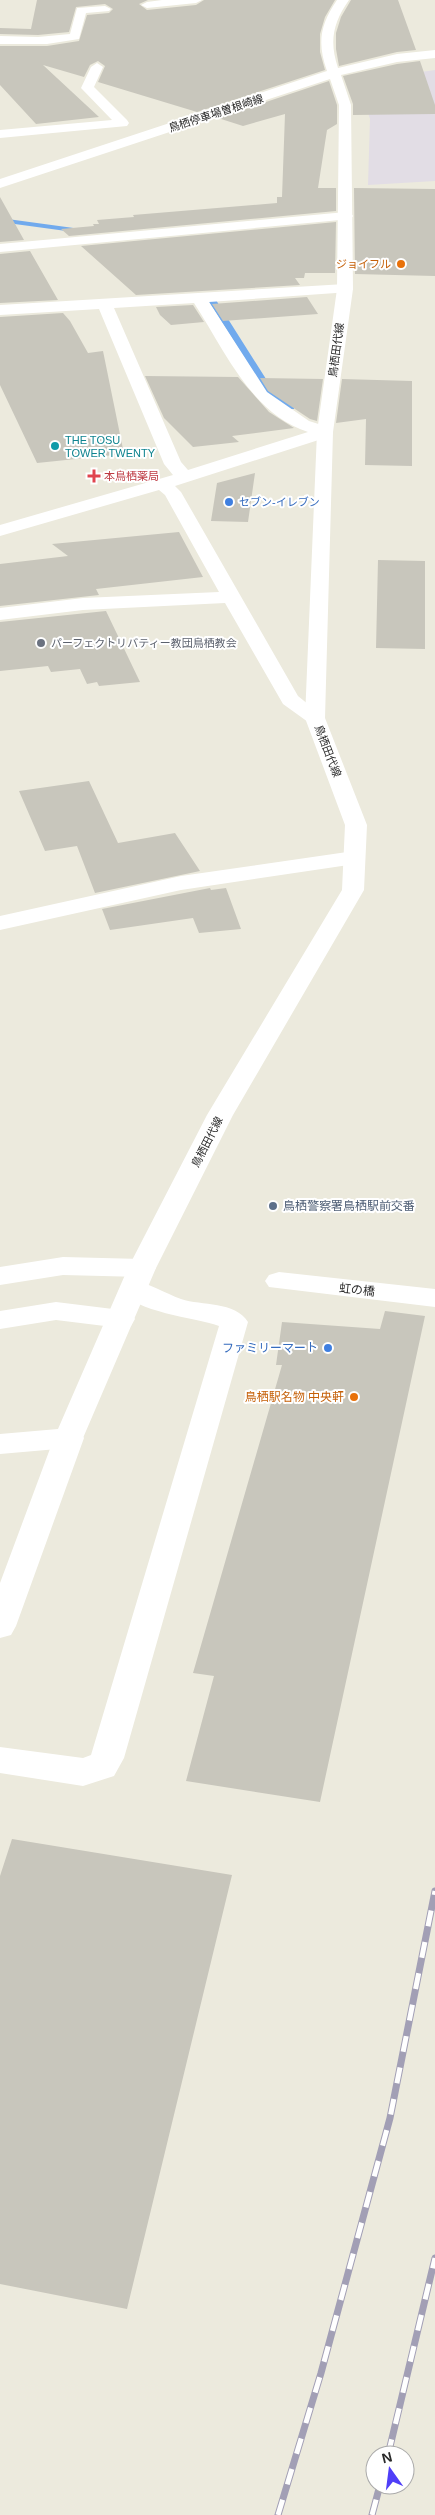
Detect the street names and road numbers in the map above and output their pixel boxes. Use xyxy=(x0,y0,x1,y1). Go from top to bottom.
street label: 鳥栖停車場曽根崎線 xyxy=(167,92,265,134)
street label: 鳥栖田代線 xyxy=(326,322,346,378)
street label: 鳥栖田代線 xyxy=(313,723,343,779)
street label: 鳥栖田代線 xyxy=(189,1115,225,1169)
street label: 虹の橋 xyxy=(338,1281,376,1299)

